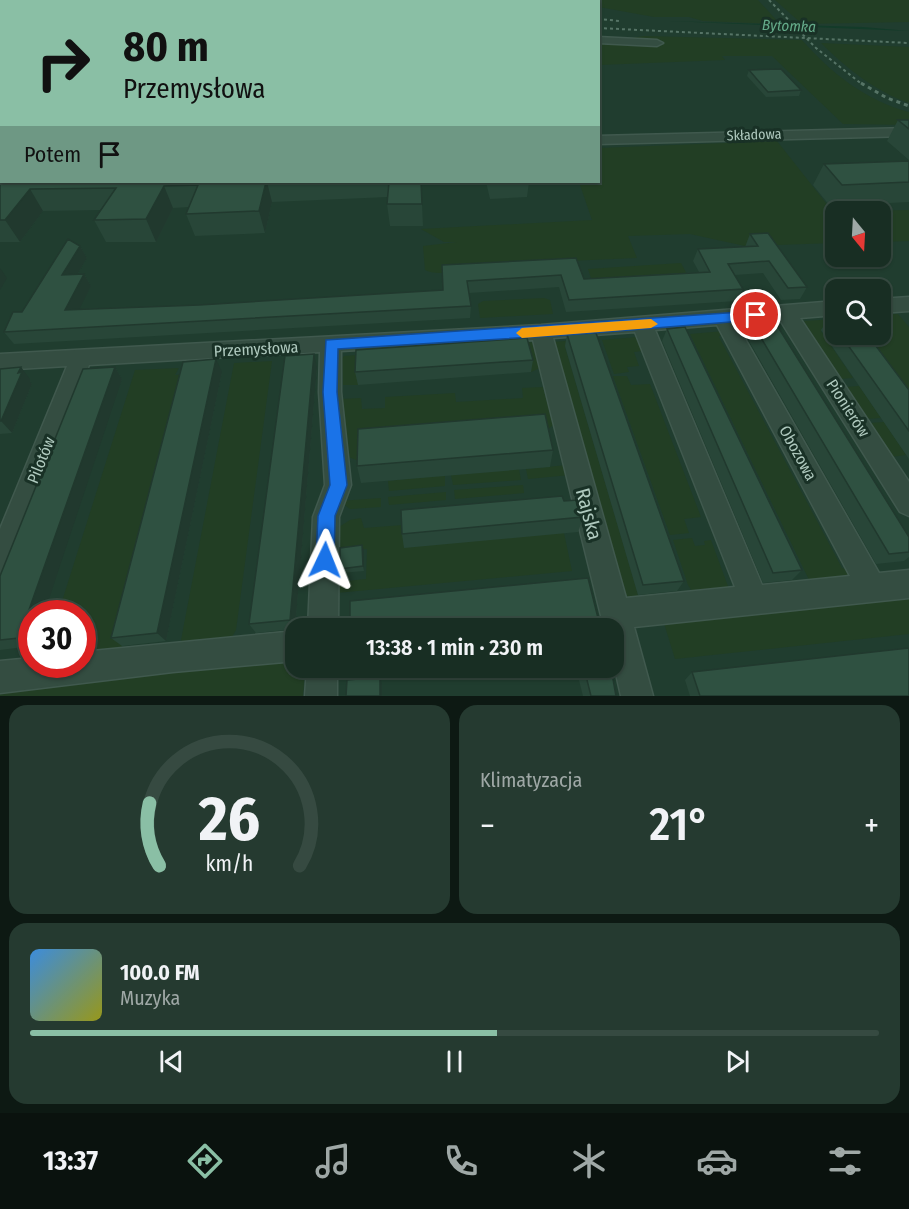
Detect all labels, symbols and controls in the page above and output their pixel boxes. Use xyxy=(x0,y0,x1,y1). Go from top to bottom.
water label: Bytomka xyxy=(762,16,817,36)
text: 80 m xyxy=(123,22,209,72)
icon: right xyxy=(24,24,102,102)
text: Przemysłowa xyxy=(123,73,266,105)
street label: Składowa xyxy=(726,126,782,144)
icon: arrive xyxy=(93,138,126,171)
text: Potem xyxy=(24,141,81,168)
north arrow xyxy=(825,201,891,267)
map controls xyxy=(825,201,891,345)
button: search xyxy=(825,279,891,345)
pin xyxy=(730,289,781,340)
icon: arrive xyxy=(739,298,772,331)
street label: Przemysłowa xyxy=(213,337,299,361)
street label: Pionierów xyxy=(822,375,874,441)
street label: Obozowa xyxy=(775,422,821,484)
street label: Pilotów xyxy=(23,433,59,486)
street label: Rajska xyxy=(571,485,607,543)
position arrow xyxy=(293,528,357,592)
speed limit sign: 30 xyxy=(18,600,96,678)
text: 13:38 · 1 min · 230 m xyxy=(366,634,543,661)
text: Klimatyzacja xyxy=(480,768,582,792)
text: 26 xyxy=(198,782,260,857)
text: 21° xyxy=(650,798,709,852)
text: − xyxy=(480,806,495,846)
text: + xyxy=(864,806,879,846)
text: km/h xyxy=(206,852,253,878)
text: 100.0 FM xyxy=(120,959,200,986)
text: Muzyka xyxy=(120,986,180,1010)
icon: previous xyxy=(155,1045,188,1078)
icon: pause xyxy=(438,1045,471,1078)
icon: next xyxy=(721,1045,754,1078)
icon: directions xyxy=(184,1140,226,1182)
icon: music xyxy=(312,1140,354,1182)
icon: phone xyxy=(440,1140,482,1182)
icon: climate xyxy=(568,1140,610,1182)
icon: car xyxy=(696,1140,738,1182)
icon: filters xyxy=(824,1140,866,1182)
text: 13:37 xyxy=(43,1145,98,1177)

